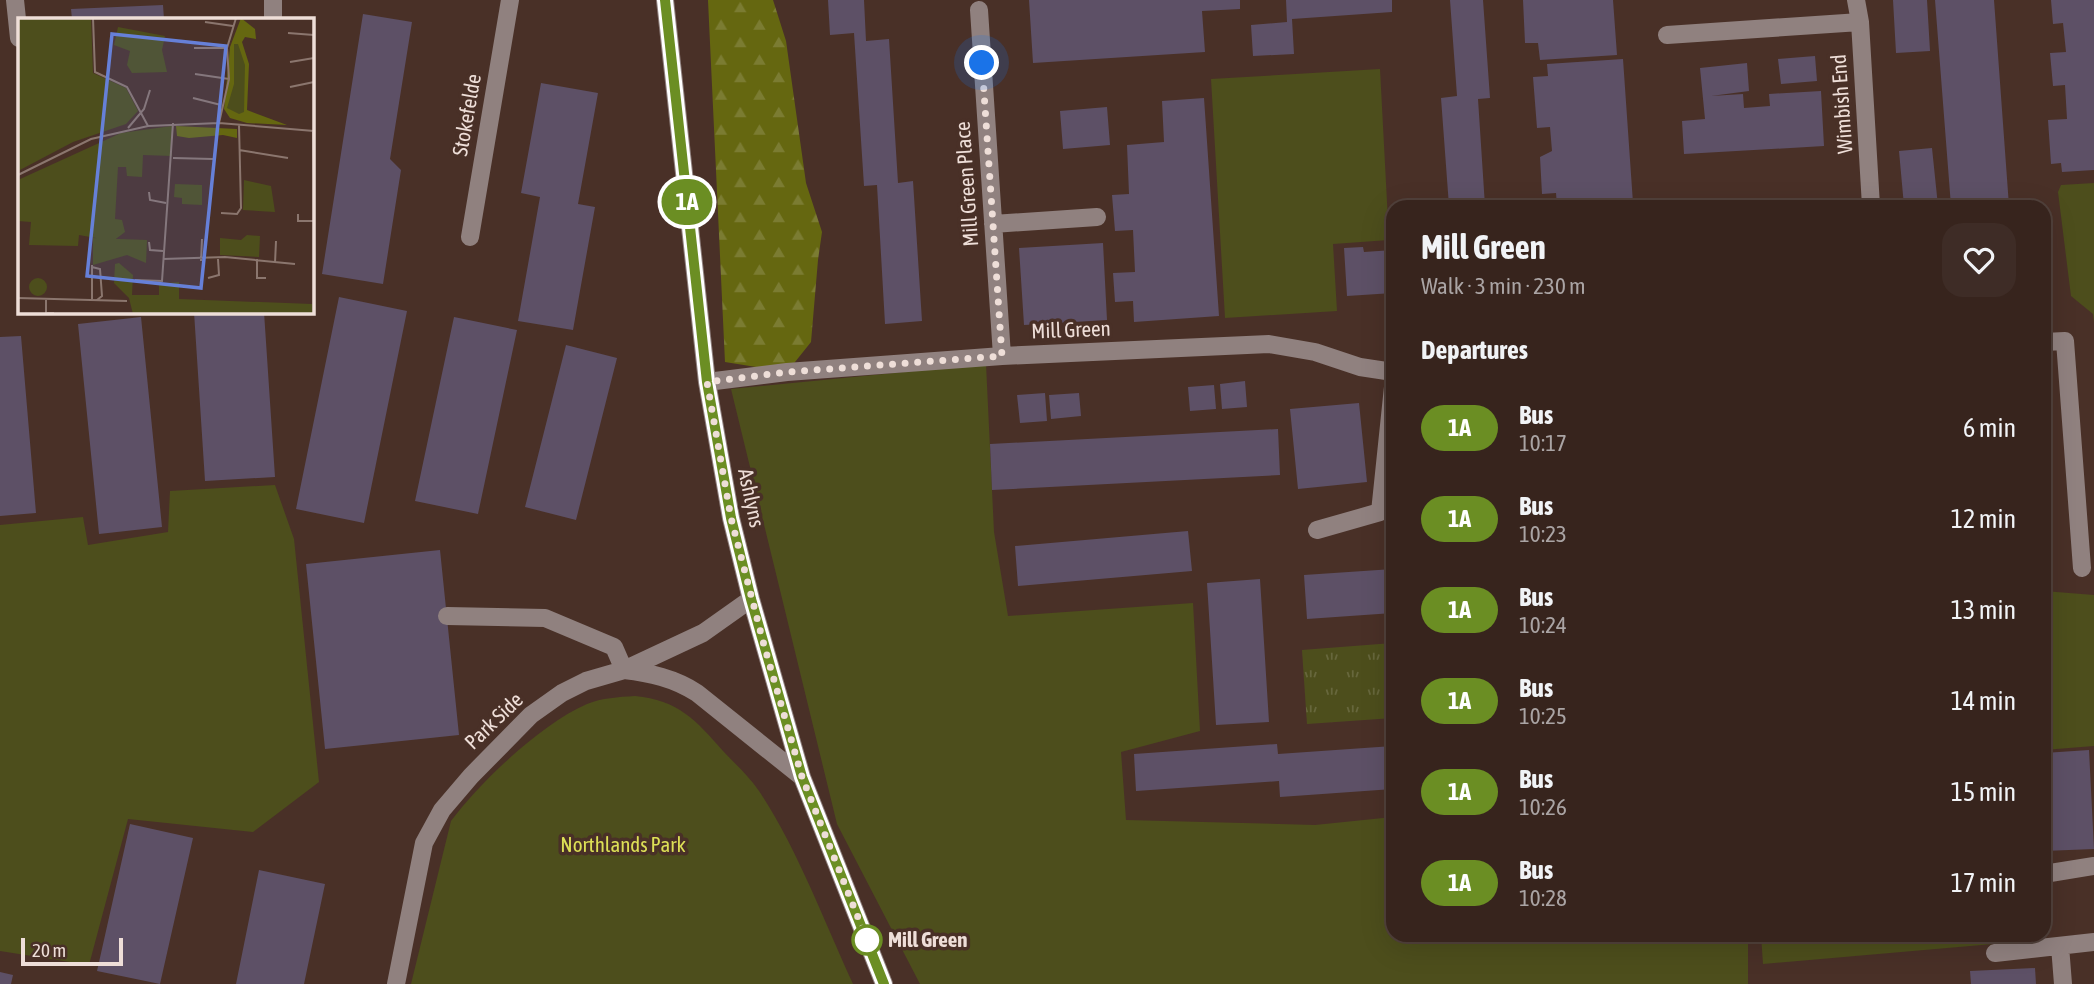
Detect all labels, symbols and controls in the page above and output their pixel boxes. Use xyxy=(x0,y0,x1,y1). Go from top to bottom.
inset map xyxy=(18,18,313,313)
your location xyxy=(964,45,999,80)
street label: Wimbish End xyxy=(1826,54,1856,155)
street label: Stokefelde xyxy=(447,72,485,158)
street label: Mill Green Place xyxy=(950,121,982,247)
line badge: 1A xyxy=(656,179,718,225)
text: 1A xyxy=(675,188,699,215)
button: heart xyxy=(1942,223,2016,297)
text: Mill Green xyxy=(1421,228,1546,266)
text: Walk · 3 min · 230 m xyxy=(1421,273,1585,299)
street label: Mill Green xyxy=(1031,316,1111,342)
text: Departures xyxy=(1421,335,1528,365)
text: Bus xyxy=(1519,400,1553,430)
text: 6 min xyxy=(1963,413,2016,443)
text: 1A xyxy=(1448,414,1471,441)
text: 10:17 xyxy=(1519,430,1567,456)
street label: Ashlyns xyxy=(734,466,770,529)
text: Bus xyxy=(1519,491,1553,521)
text: 12 min xyxy=(1951,504,2016,534)
text: 1A xyxy=(1448,505,1471,532)
text: 10:23 xyxy=(1519,521,1567,547)
text: Bus xyxy=(1519,582,1553,612)
text: 13 min xyxy=(1951,595,2016,625)
text: 1A xyxy=(1448,596,1471,623)
text: 10:24 xyxy=(1519,612,1567,638)
text: Bus xyxy=(1519,673,1553,703)
text: 14 min xyxy=(1951,686,2016,716)
street label: Park Side xyxy=(459,687,527,754)
text: 1A xyxy=(1448,687,1471,714)
text: 10:25 xyxy=(1519,703,1567,729)
text: Bus xyxy=(1519,764,1553,794)
text: 15 min xyxy=(1951,777,2016,807)
text: 1A xyxy=(1448,778,1471,805)
text: 10:26 xyxy=(1519,794,1567,820)
park label: Northlands Park xyxy=(560,832,686,856)
text: Bus xyxy=(1519,855,1553,885)
text: 17 min xyxy=(1951,868,2016,898)
text: 1A xyxy=(1448,869,1471,896)
text: 10:28 xyxy=(1519,885,1567,911)
marker: Mill Green xyxy=(852,925,882,955)
place label: Mill Green xyxy=(888,927,967,951)
scale bar xyxy=(21,935,122,967)
text: 20 m xyxy=(32,939,66,961)

